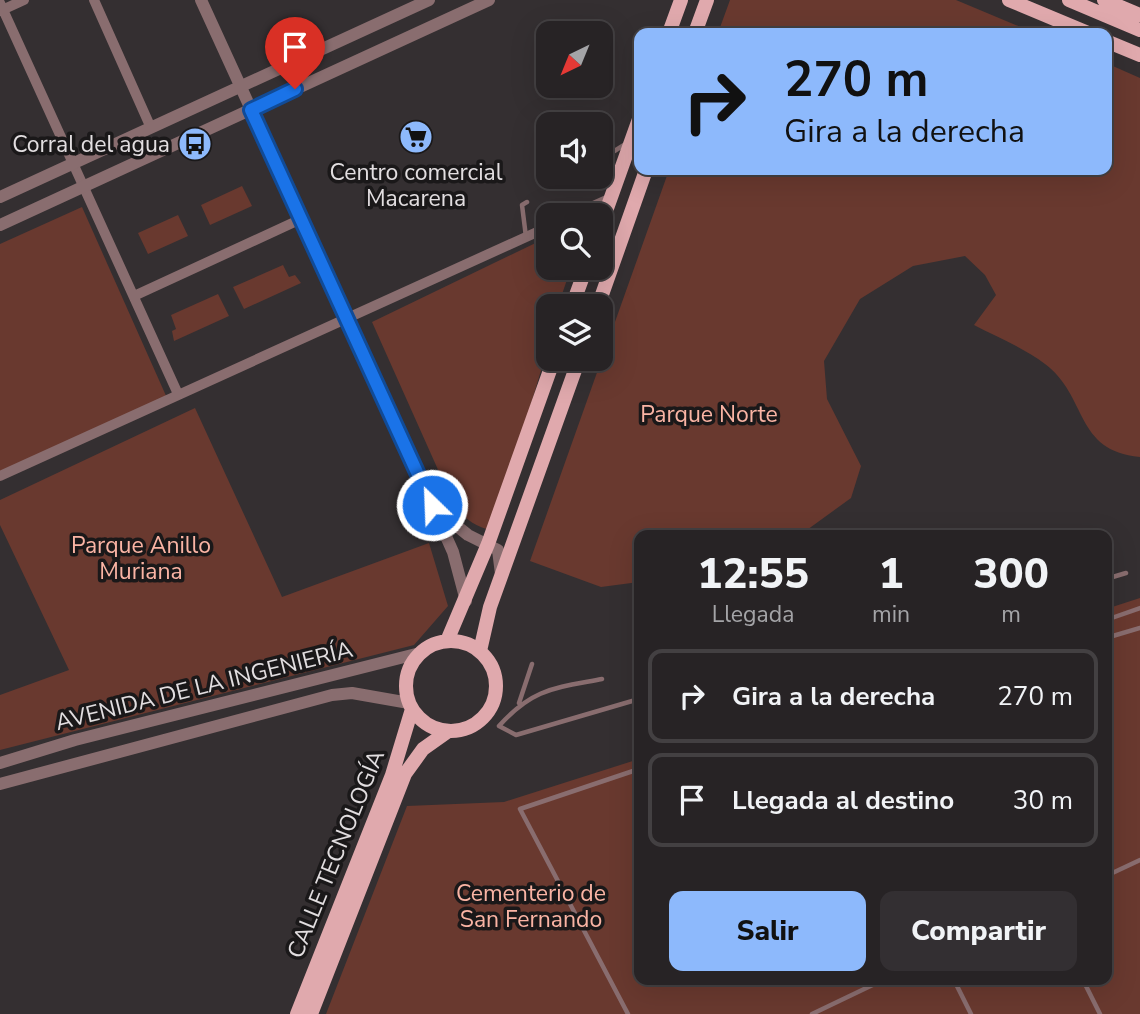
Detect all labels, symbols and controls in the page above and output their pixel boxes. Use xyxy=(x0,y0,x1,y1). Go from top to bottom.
pin xyxy=(265,17,325,89)
north arrow xyxy=(536,21,612,98)
map controls xyxy=(536,21,613,371)
icon: arrive xyxy=(276,28,314,66)
text: 270 m xyxy=(784,46,928,113)
icon: right xyxy=(669,56,760,147)
text: Gira a la derecha xyxy=(784,110,1025,153)
button: sound xyxy=(536,112,613,189)
supermarket icon: Centro comercial Macarena xyxy=(397,118,435,156)
bus stop icon: Corral del agua xyxy=(176,125,214,163)
place label: Corral del agua xyxy=(12,129,170,160)
place label: Centro comercial Macarena xyxy=(329,157,503,214)
button: search xyxy=(536,203,613,280)
button: layers xyxy=(536,294,613,371)
park label: Parque Norte xyxy=(640,399,778,430)
position arrow xyxy=(395,468,469,542)
park label: Parque Anillo Muriana xyxy=(71,530,211,587)
text: 12:55 xyxy=(697,546,809,603)
text: 1 xyxy=(878,546,904,603)
text: 300 xyxy=(973,546,1049,603)
text: Llegada xyxy=(712,599,794,630)
text: min xyxy=(872,599,910,630)
text: m xyxy=(1001,599,1021,630)
street label: AVENIDA DE LA INGENIERÍA xyxy=(52,634,356,738)
icon: right xyxy=(673,677,711,715)
text: Gira a la derecha xyxy=(732,679,935,714)
text: 270 m xyxy=(997,679,1073,714)
street label: CALLE TECNOLOGÍA xyxy=(280,745,392,963)
icon: arrive xyxy=(673,781,711,819)
text: Llegada al destino xyxy=(732,783,954,818)
text: 30 m xyxy=(1013,783,1073,818)
park label: Cementerio de San Fernando xyxy=(456,878,606,935)
button: Salir xyxy=(669,891,866,971)
button: Compartir xyxy=(880,891,1077,971)

